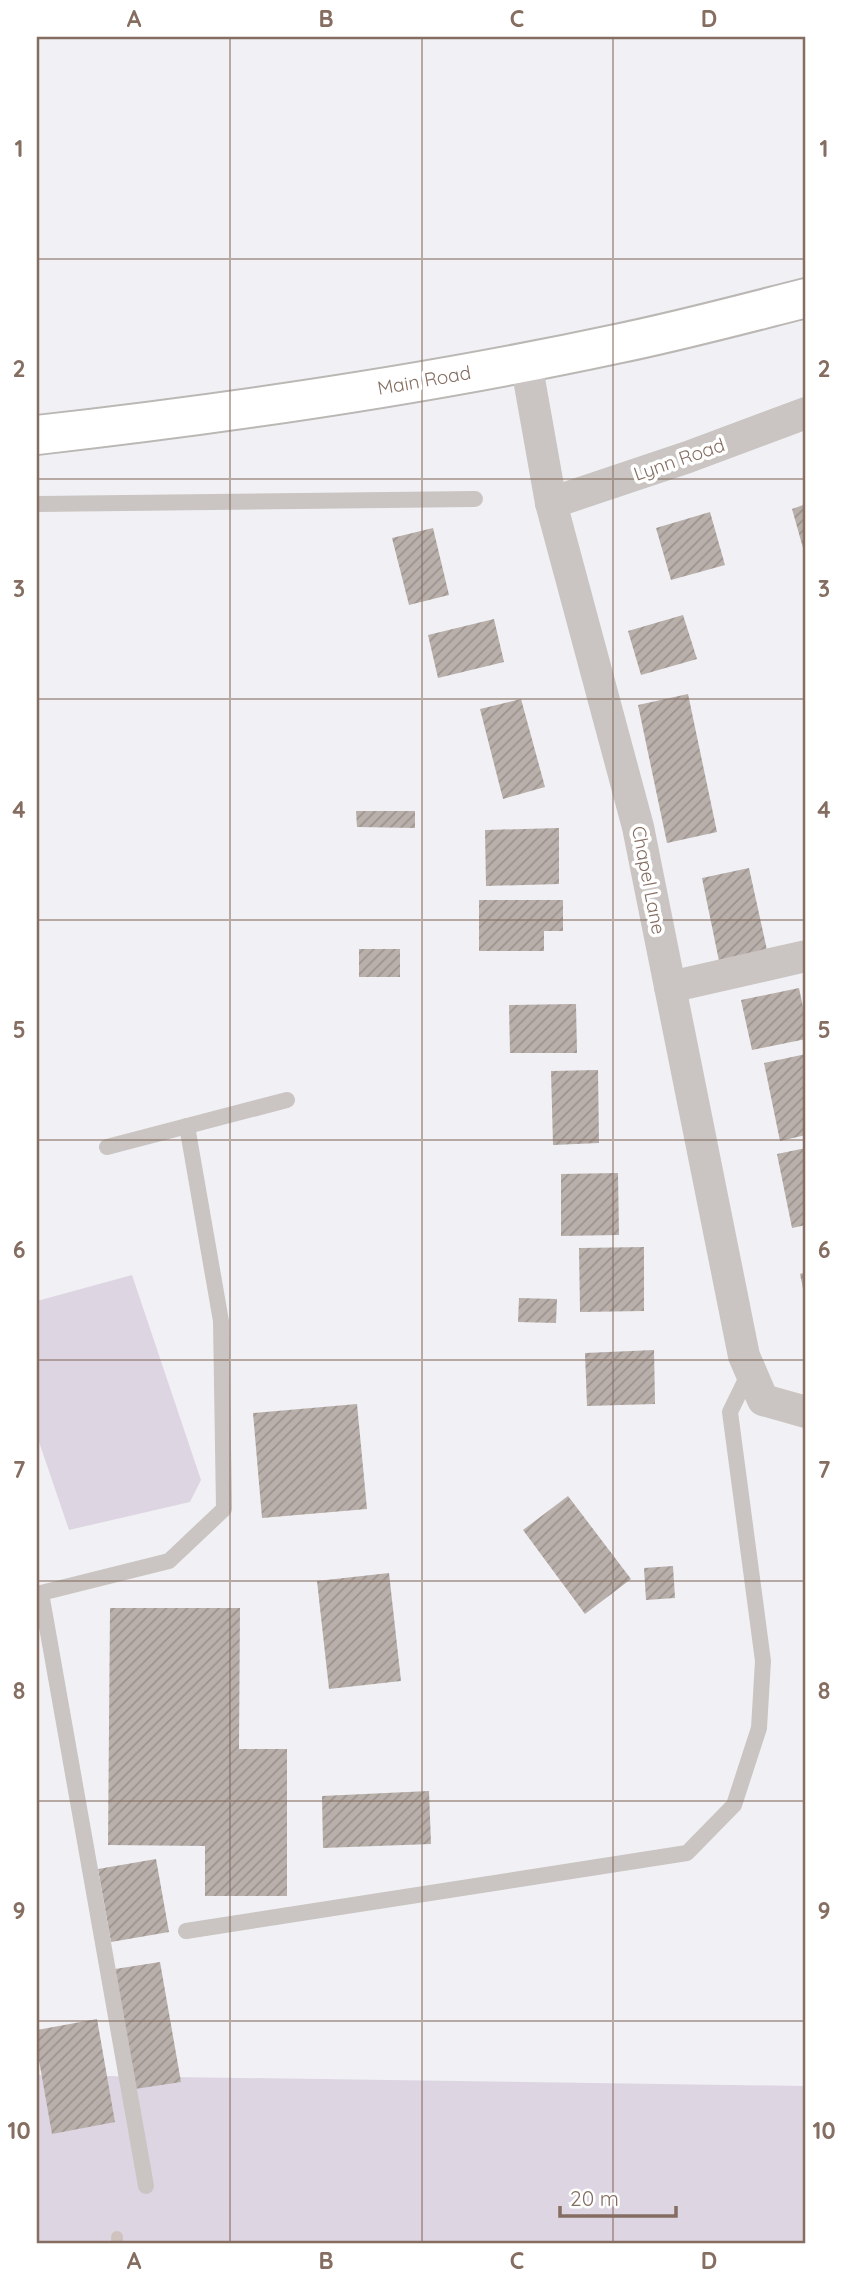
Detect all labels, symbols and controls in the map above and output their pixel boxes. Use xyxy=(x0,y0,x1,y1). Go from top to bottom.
text: A xyxy=(127,4,142,33)
text: B xyxy=(318,4,334,33)
text: C xyxy=(510,4,524,33)
text: D xyxy=(701,4,717,33)
text: 1 xyxy=(15,134,23,163)
text: 1 xyxy=(820,134,828,163)
text: 2 xyxy=(12,354,26,383)
text: 2 xyxy=(817,354,831,383)
street label: Main Road xyxy=(375,360,473,400)
street label: Lynn Road xyxy=(630,432,728,486)
text: 3 xyxy=(13,574,25,603)
text: 3 xyxy=(818,574,830,603)
text: 4 xyxy=(12,795,26,824)
text: 4 xyxy=(817,795,831,824)
street label: Chapel Lane xyxy=(627,824,671,936)
text: 5 xyxy=(12,1015,26,1044)
text: 5 xyxy=(817,1015,831,1044)
text: 6 xyxy=(13,1235,25,1264)
text: 6 xyxy=(818,1235,830,1264)
text: 7 xyxy=(13,1455,26,1484)
text: 7 xyxy=(818,1455,831,1484)
text: 8 xyxy=(13,1676,25,1705)
text: 8 xyxy=(818,1676,830,1705)
text: 9 xyxy=(12,1896,26,1925)
text: 9 xyxy=(817,1896,831,1925)
text: 10 xyxy=(7,2116,31,2145)
text: 10 xyxy=(812,2116,836,2145)
scale bar xyxy=(560,2175,675,2219)
text: 20 m xyxy=(570,2185,619,2211)
text: A xyxy=(127,2246,142,2275)
text: B xyxy=(318,2246,334,2275)
text: C xyxy=(510,2246,524,2275)
text: D xyxy=(701,2246,717,2275)

